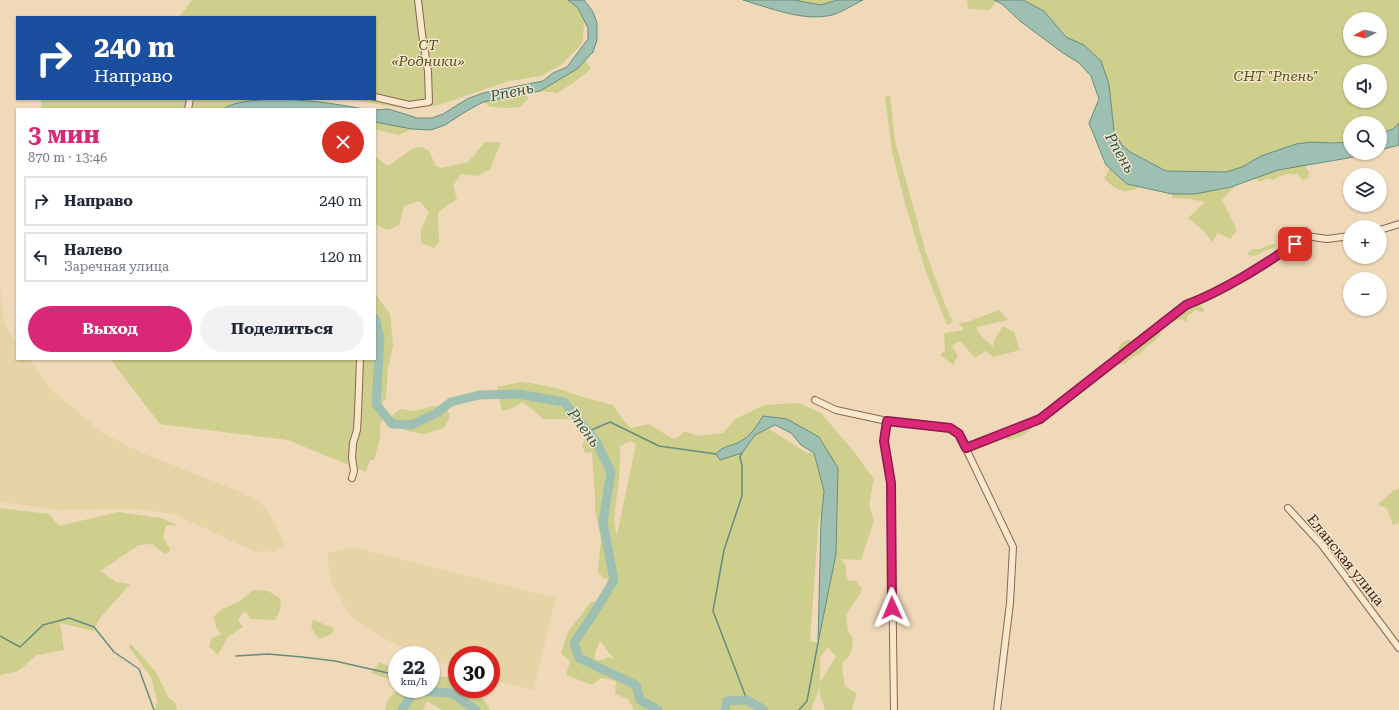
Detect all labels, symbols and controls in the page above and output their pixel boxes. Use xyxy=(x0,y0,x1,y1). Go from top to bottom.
north arrow xyxy=(1343,12,1387,56)
map controls xyxy=(1343,12,1387,316)
text: 240 m xyxy=(94,31,175,64)
icon: right xyxy=(28,32,80,84)
park label: СТ «Родники» xyxy=(392,37,464,69)
button: sound xyxy=(1343,64,1387,108)
text: Направо xyxy=(94,65,173,86)
park label: СНТ "Рпень" xyxy=(1234,68,1318,84)
water label: Рпень xyxy=(488,79,535,106)
button: search xyxy=(1343,116,1387,160)
text: 3 мин xyxy=(28,121,100,149)
button: close xyxy=(322,121,364,163)
water label: Рпень xyxy=(1101,129,1139,177)
text: 870 m · 13:46 xyxy=(28,150,107,165)
button: layers xyxy=(1343,168,1387,212)
icon: right xyxy=(30,190,52,212)
text: Направо xyxy=(64,192,133,210)
text: 240 m xyxy=(319,192,362,210)
button: + xyxy=(1343,220,1387,264)
pin xyxy=(1278,227,1312,261)
icon: arrive xyxy=(1284,233,1306,255)
text: Налево xyxy=(64,241,123,259)
icon: left xyxy=(30,246,52,268)
text: 120 m xyxy=(319,248,362,266)
text: Заречная улица xyxy=(64,259,169,274)
button: − xyxy=(1343,272,1387,316)
button: Выход xyxy=(28,306,192,352)
button: Поделиться xyxy=(200,306,364,352)
water label: Рпень xyxy=(563,404,604,451)
street label: Еланская улица xyxy=(1304,511,1388,609)
position arrow xyxy=(871,587,913,629)
speed limit sign: 30 xyxy=(448,646,500,698)
text: 22 xyxy=(403,655,425,679)
text: km/h xyxy=(401,676,427,687)

